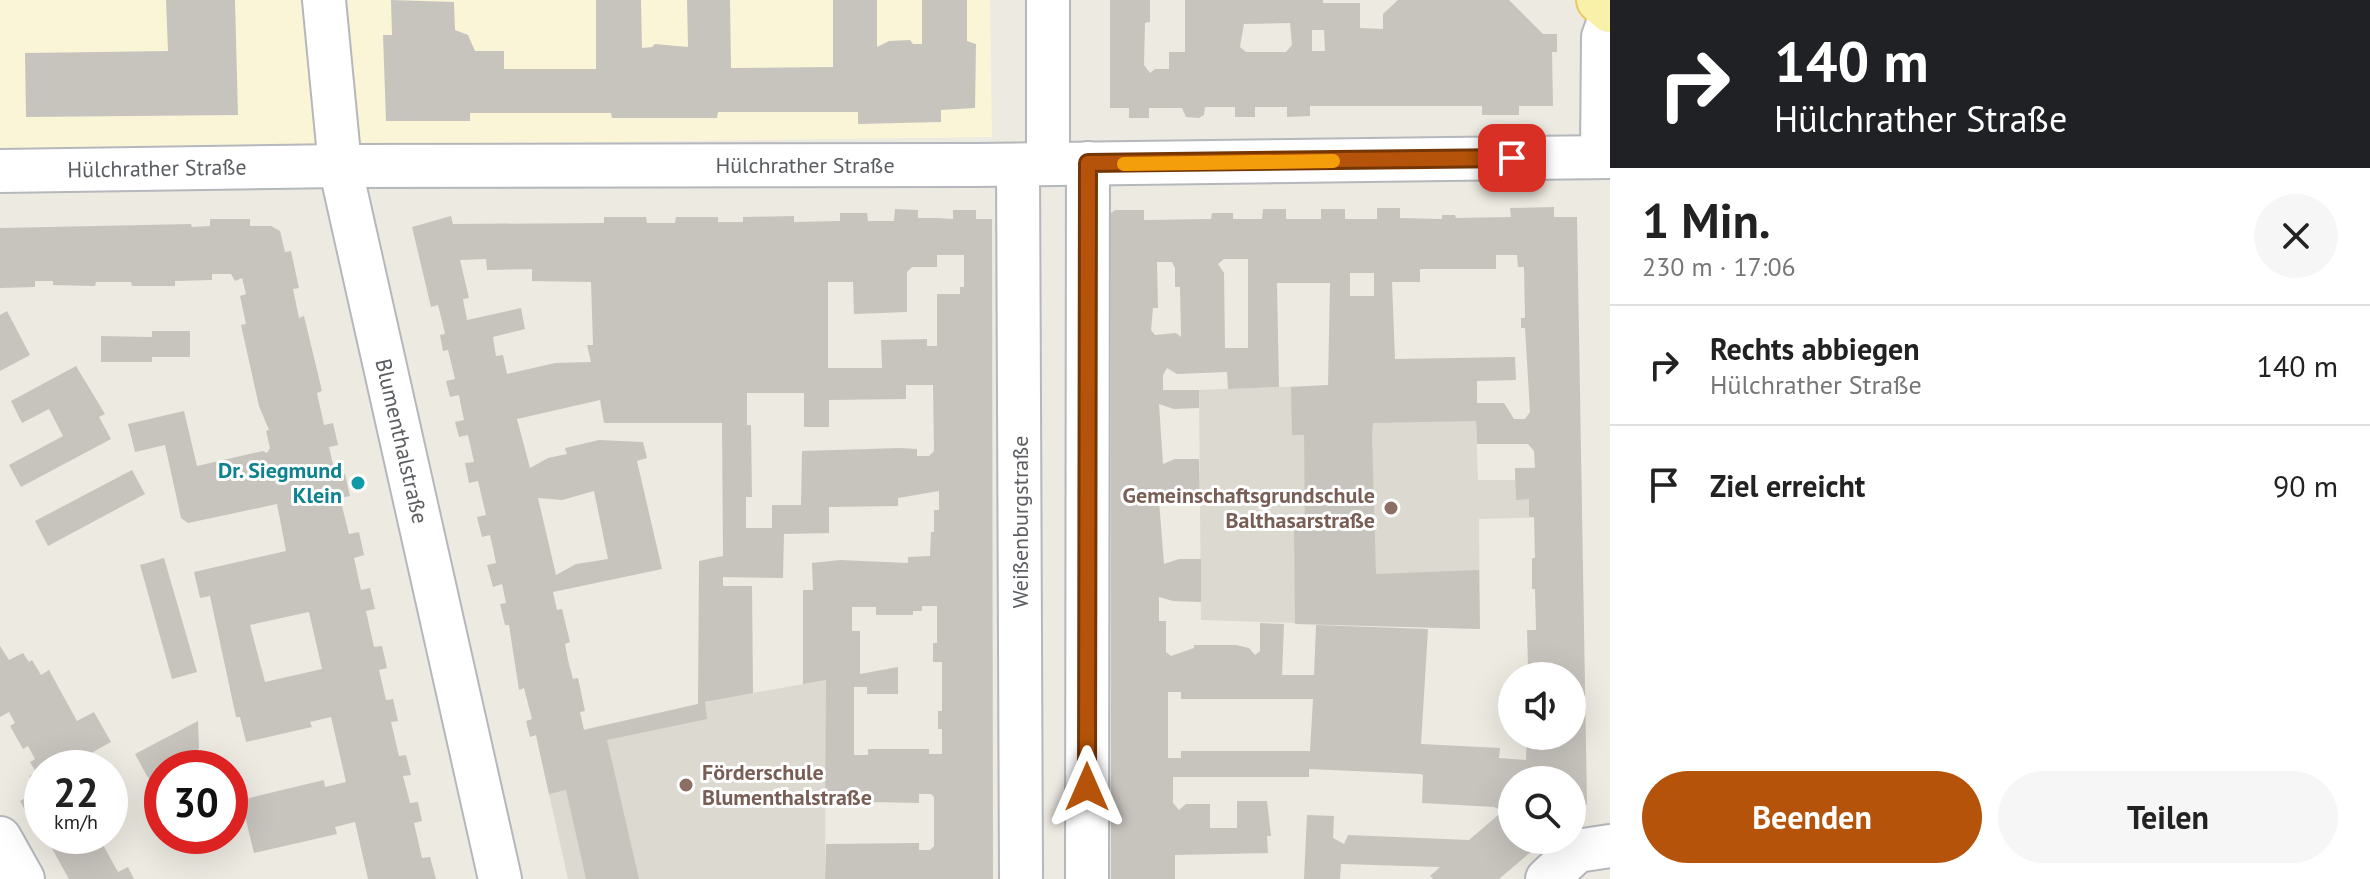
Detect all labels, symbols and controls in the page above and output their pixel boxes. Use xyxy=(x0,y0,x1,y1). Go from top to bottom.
text: 140 m xyxy=(1774,25,1929,97)
icon: right xyxy=(1642,32,1746,136)
text: Hülchrather Straße xyxy=(1774,95,2067,142)
pin xyxy=(1478,124,1546,192)
icon: arrive xyxy=(1490,136,1534,180)
street label: Hülchrather Straße xyxy=(715,151,895,179)
street label: Hülchrather Straße xyxy=(67,152,247,184)
text: 1 Min. xyxy=(1642,189,1771,251)
button: close xyxy=(2254,194,2338,278)
text: 230 m · 17:06 xyxy=(1642,250,1796,283)
text: Rechts abbiegen xyxy=(1710,329,1920,368)
icon: right xyxy=(1642,343,1686,387)
text: 140 m xyxy=(2257,346,2338,385)
street label: Blumenthalstraße xyxy=(369,356,435,526)
text: Hülchrather Straße xyxy=(1710,368,1922,401)
street label: Weißenburgstraße xyxy=(1006,436,1034,608)
place label: Dr. Siegmund Klein xyxy=(218,456,342,509)
icon: arrive xyxy=(1642,463,1686,507)
text: Ziel erreicht xyxy=(1710,466,1865,505)
text: 90 m xyxy=(2273,466,2338,505)
marker: Dr. Siegmund Klein xyxy=(349,474,367,492)
place label: Gemeinschaftsgrundschule Balthasarstraße xyxy=(1123,481,1375,534)
marker: Gemeinschaftsgrundschule Balthasarstraße xyxy=(1382,499,1400,517)
map controls xyxy=(1498,662,1586,854)
button: sound xyxy=(1498,662,1586,750)
position arrow xyxy=(1045,745,1129,829)
speed limit sign: 30 xyxy=(144,750,248,854)
place label: Förderschule Blumenthalstraße xyxy=(702,758,872,811)
text: 22 xyxy=(53,766,99,818)
button: search xyxy=(1498,766,1586,854)
button: Beenden xyxy=(1642,771,1982,863)
button: Teilen xyxy=(1998,771,2338,863)
marker: Förderschule Blumenthalstraße xyxy=(677,776,695,794)
text: km/h xyxy=(54,809,98,835)

